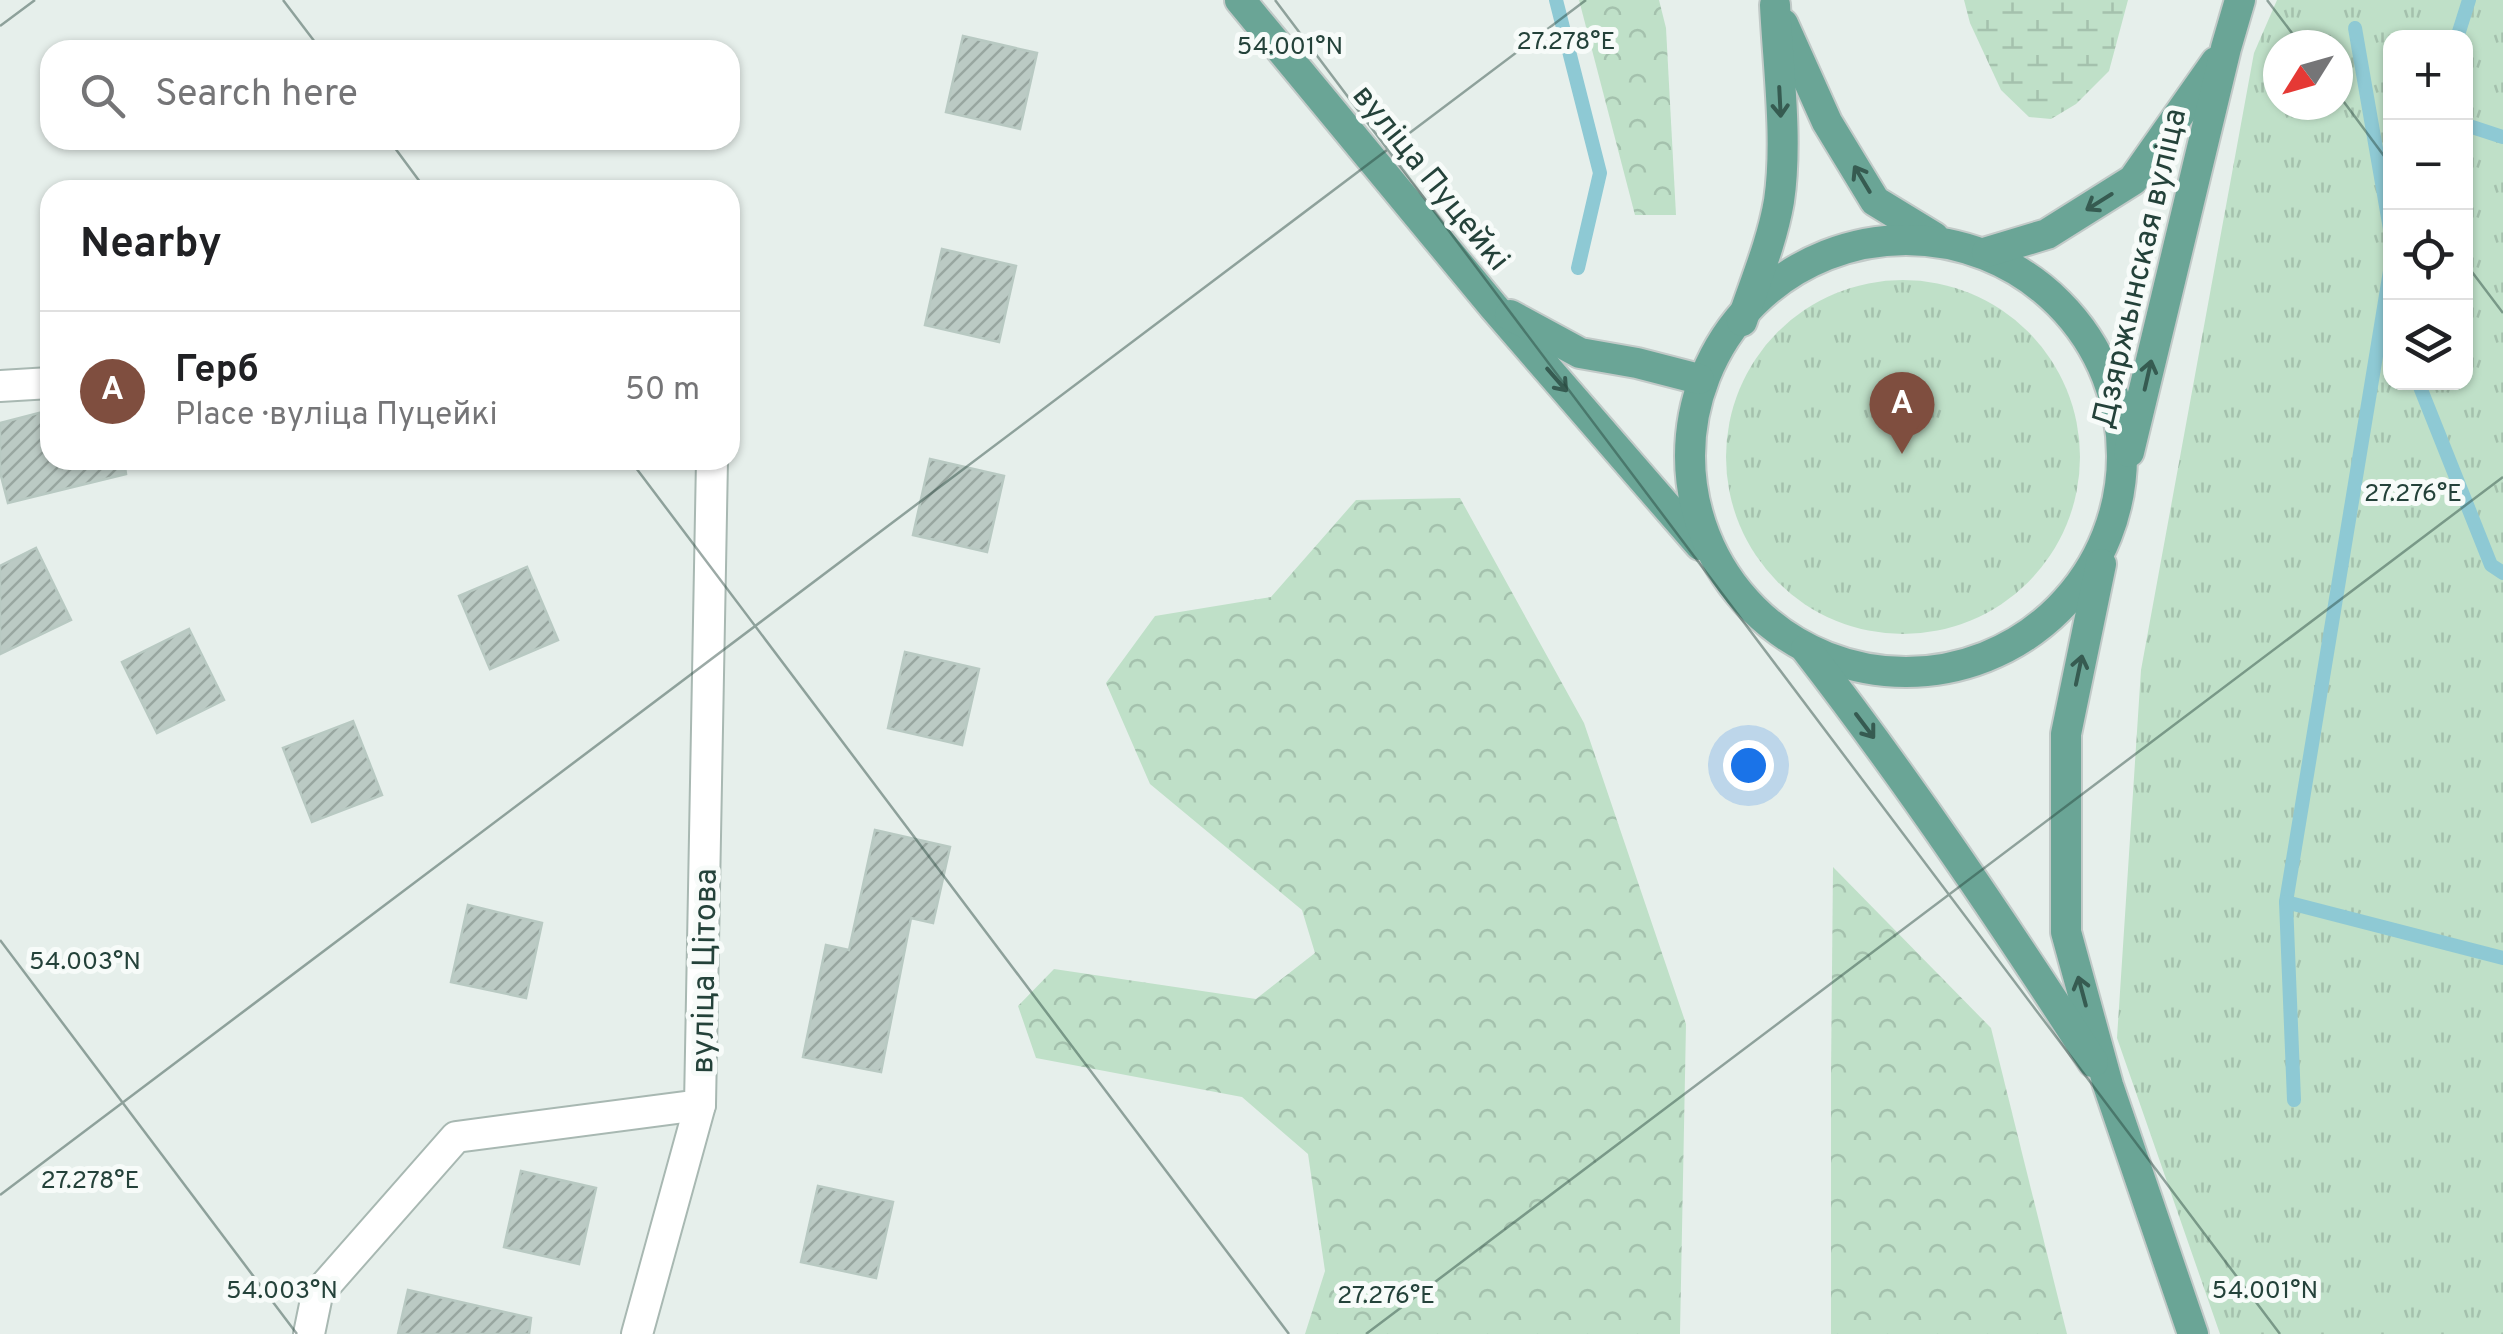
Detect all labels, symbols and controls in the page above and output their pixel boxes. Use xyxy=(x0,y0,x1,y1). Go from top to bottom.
text: 27.278°E xyxy=(1516,27,1616,59)
north arrow xyxy=(2263,30,2353,120)
map controls xyxy=(2383,30,2473,390)
button: + xyxy=(2383,30,2473,120)
text: 54.001°N xyxy=(1237,32,1343,64)
search box xyxy=(40,40,740,150)
icon: search xyxy=(75,68,130,123)
text: Search here xyxy=(155,71,358,120)
street label: вуліца Пуцейкі xyxy=(1342,78,1517,280)
one-way arrow xyxy=(1771,86,1790,118)
street label: Дзяржынская вуліца xyxy=(2085,105,2197,433)
button: − xyxy=(2383,120,2473,210)
one-way arrow xyxy=(1852,165,1872,194)
one-way arrow xyxy=(2085,191,2114,212)
button: locate xyxy=(2383,210,2473,300)
text: Nearby xyxy=(80,219,222,272)
button: layers xyxy=(2383,300,2473,390)
text: Герб xyxy=(175,347,259,396)
one-way arrow xyxy=(2140,360,2158,392)
one-way arrow xyxy=(1545,367,1568,392)
text: A xyxy=(101,371,124,411)
text: 50 m xyxy=(625,371,700,411)
pin: A xyxy=(1870,372,1934,454)
text: Place · вуліца Пуцейкі xyxy=(175,396,498,436)
text: 27.276°E xyxy=(2364,479,2462,511)
one-way arrow xyxy=(2071,655,2090,687)
one-way arrow xyxy=(1855,712,1876,739)
your location xyxy=(1723,740,1774,791)
street label: вуліца Цітова xyxy=(684,868,728,1074)
text: 54.003°N xyxy=(29,947,141,979)
one-way arrow xyxy=(2072,976,2090,1007)
text: 27.278°E xyxy=(40,1166,140,1198)
text: 54.003°N xyxy=(226,1276,338,1308)
text: 54.001°N xyxy=(2212,1276,2318,1308)
text: 27.276°E xyxy=(1337,1281,1435,1313)

